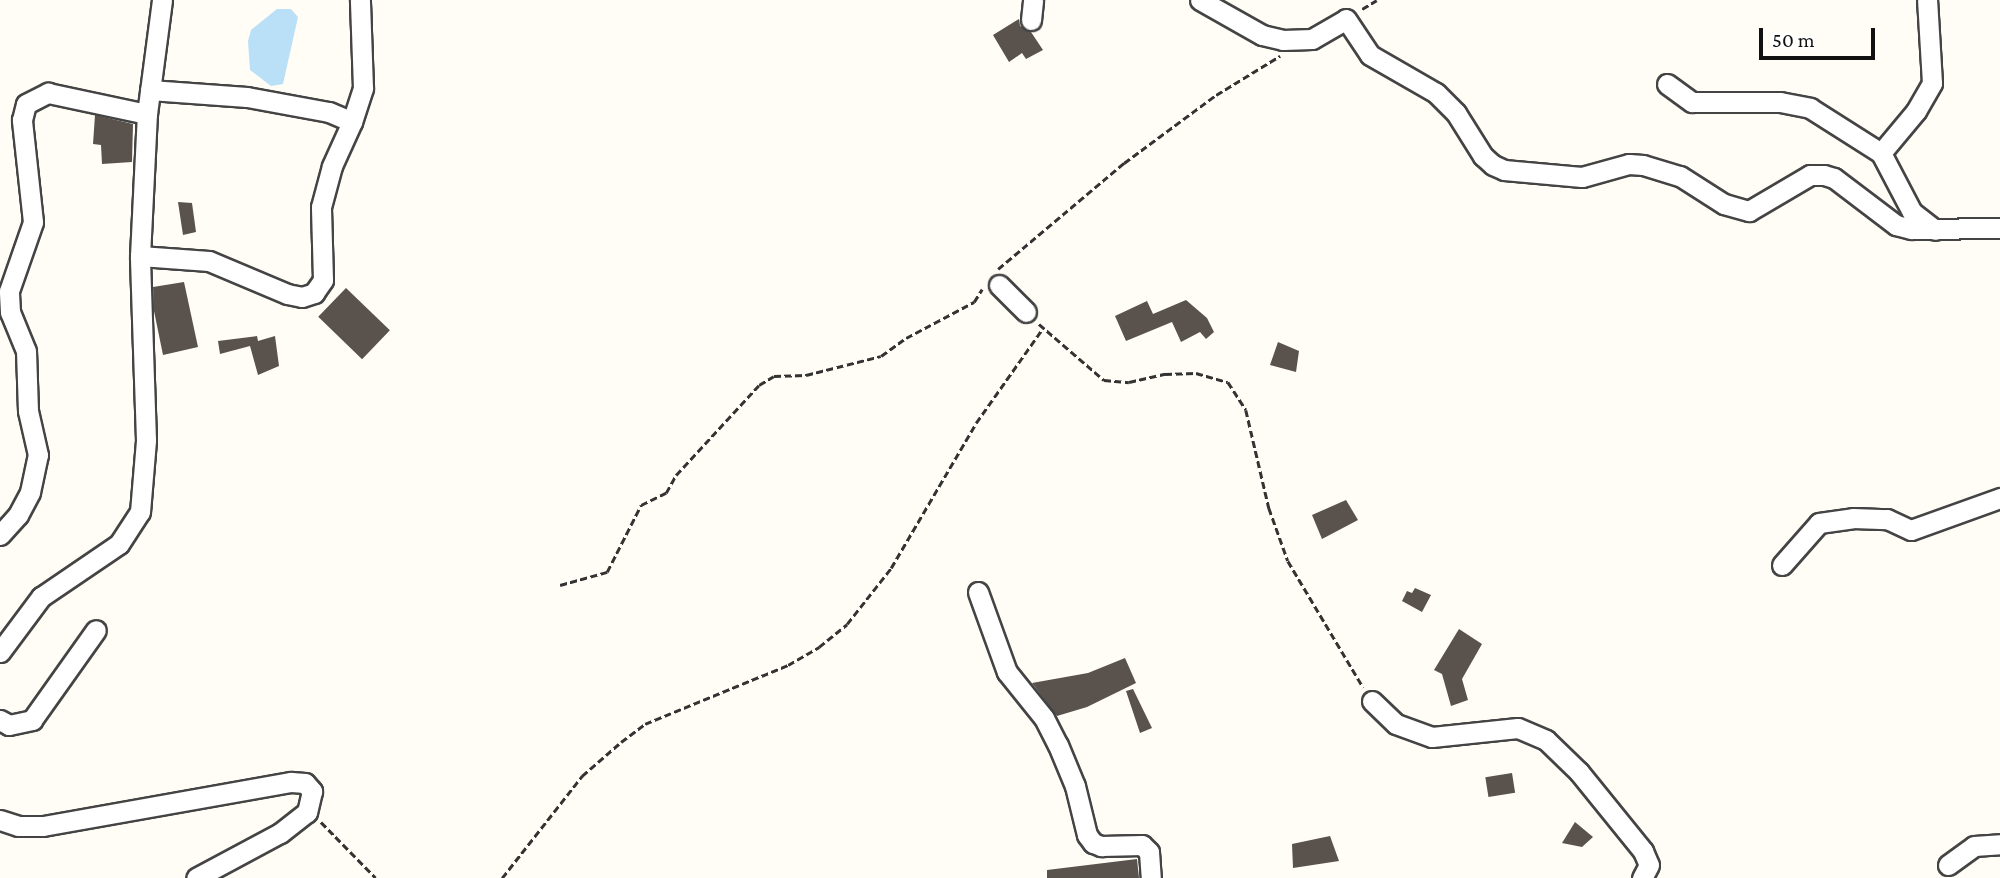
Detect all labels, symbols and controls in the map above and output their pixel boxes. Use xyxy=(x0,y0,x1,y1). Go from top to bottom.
scale bar xyxy=(1762,14,1878,58)
text: 50 m xyxy=(1772,28,1815,52)

